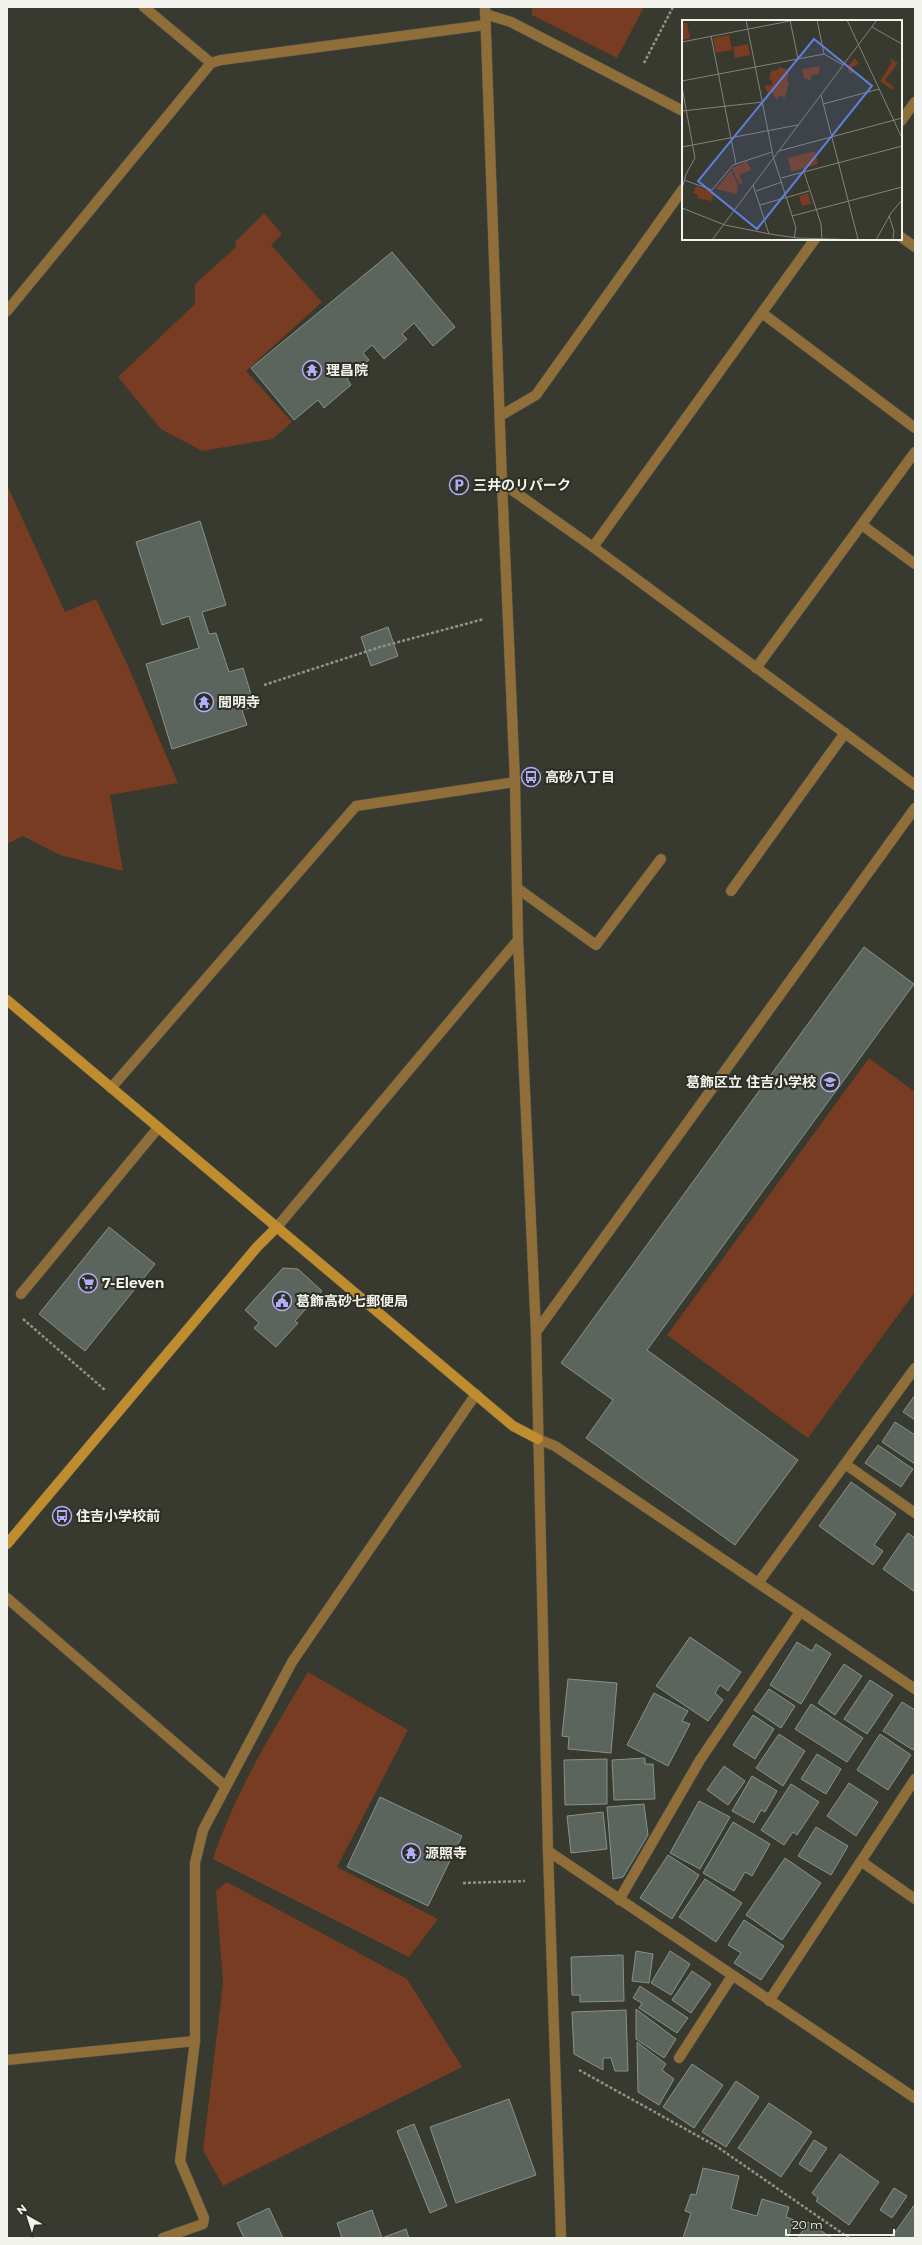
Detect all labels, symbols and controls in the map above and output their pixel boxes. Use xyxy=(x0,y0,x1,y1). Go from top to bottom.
inset map xyxy=(682,20,902,240)
temple icon: 理昌院 xyxy=(301,359,323,381)
place label: 理昌院 xyxy=(326,361,368,379)
parking icon: 三井のリパーク xyxy=(448,474,470,496)
place label: 三井のリパーク xyxy=(473,476,571,494)
temple icon: 聞明寺 xyxy=(193,691,215,713)
place label: 聞明寺 xyxy=(218,693,260,711)
bus stop icon: 高砂八丁目 xyxy=(520,766,542,788)
place label: 高砂八丁目 xyxy=(545,768,615,786)
school or university icon: 葛飾区立 住吉小学校 xyxy=(819,1071,841,1093)
place label: 葛飾区立 住吉小学校 xyxy=(686,1073,816,1091)
supermarket icon: 7-Eleven xyxy=(77,1272,99,1294)
place label: 7-Eleven xyxy=(102,1274,164,1292)
public building icon: 葛飾高砂七郵便局 xyxy=(271,1290,293,1312)
place label: 葛飾高砂七郵便局 xyxy=(296,1292,408,1310)
bus stop icon: 住吉小学校前 xyxy=(51,1505,73,1527)
place label: 住吉小学校前 xyxy=(76,1507,160,1525)
temple icon: 源照寺 xyxy=(400,1842,422,1864)
place label: 源照寺 xyxy=(425,1844,467,1862)
north arrow xyxy=(8,2197,48,2237)
text: N xyxy=(14,2201,30,2217)
scale bar xyxy=(786,2211,894,2237)
text: 20 m xyxy=(792,2217,823,2232)

